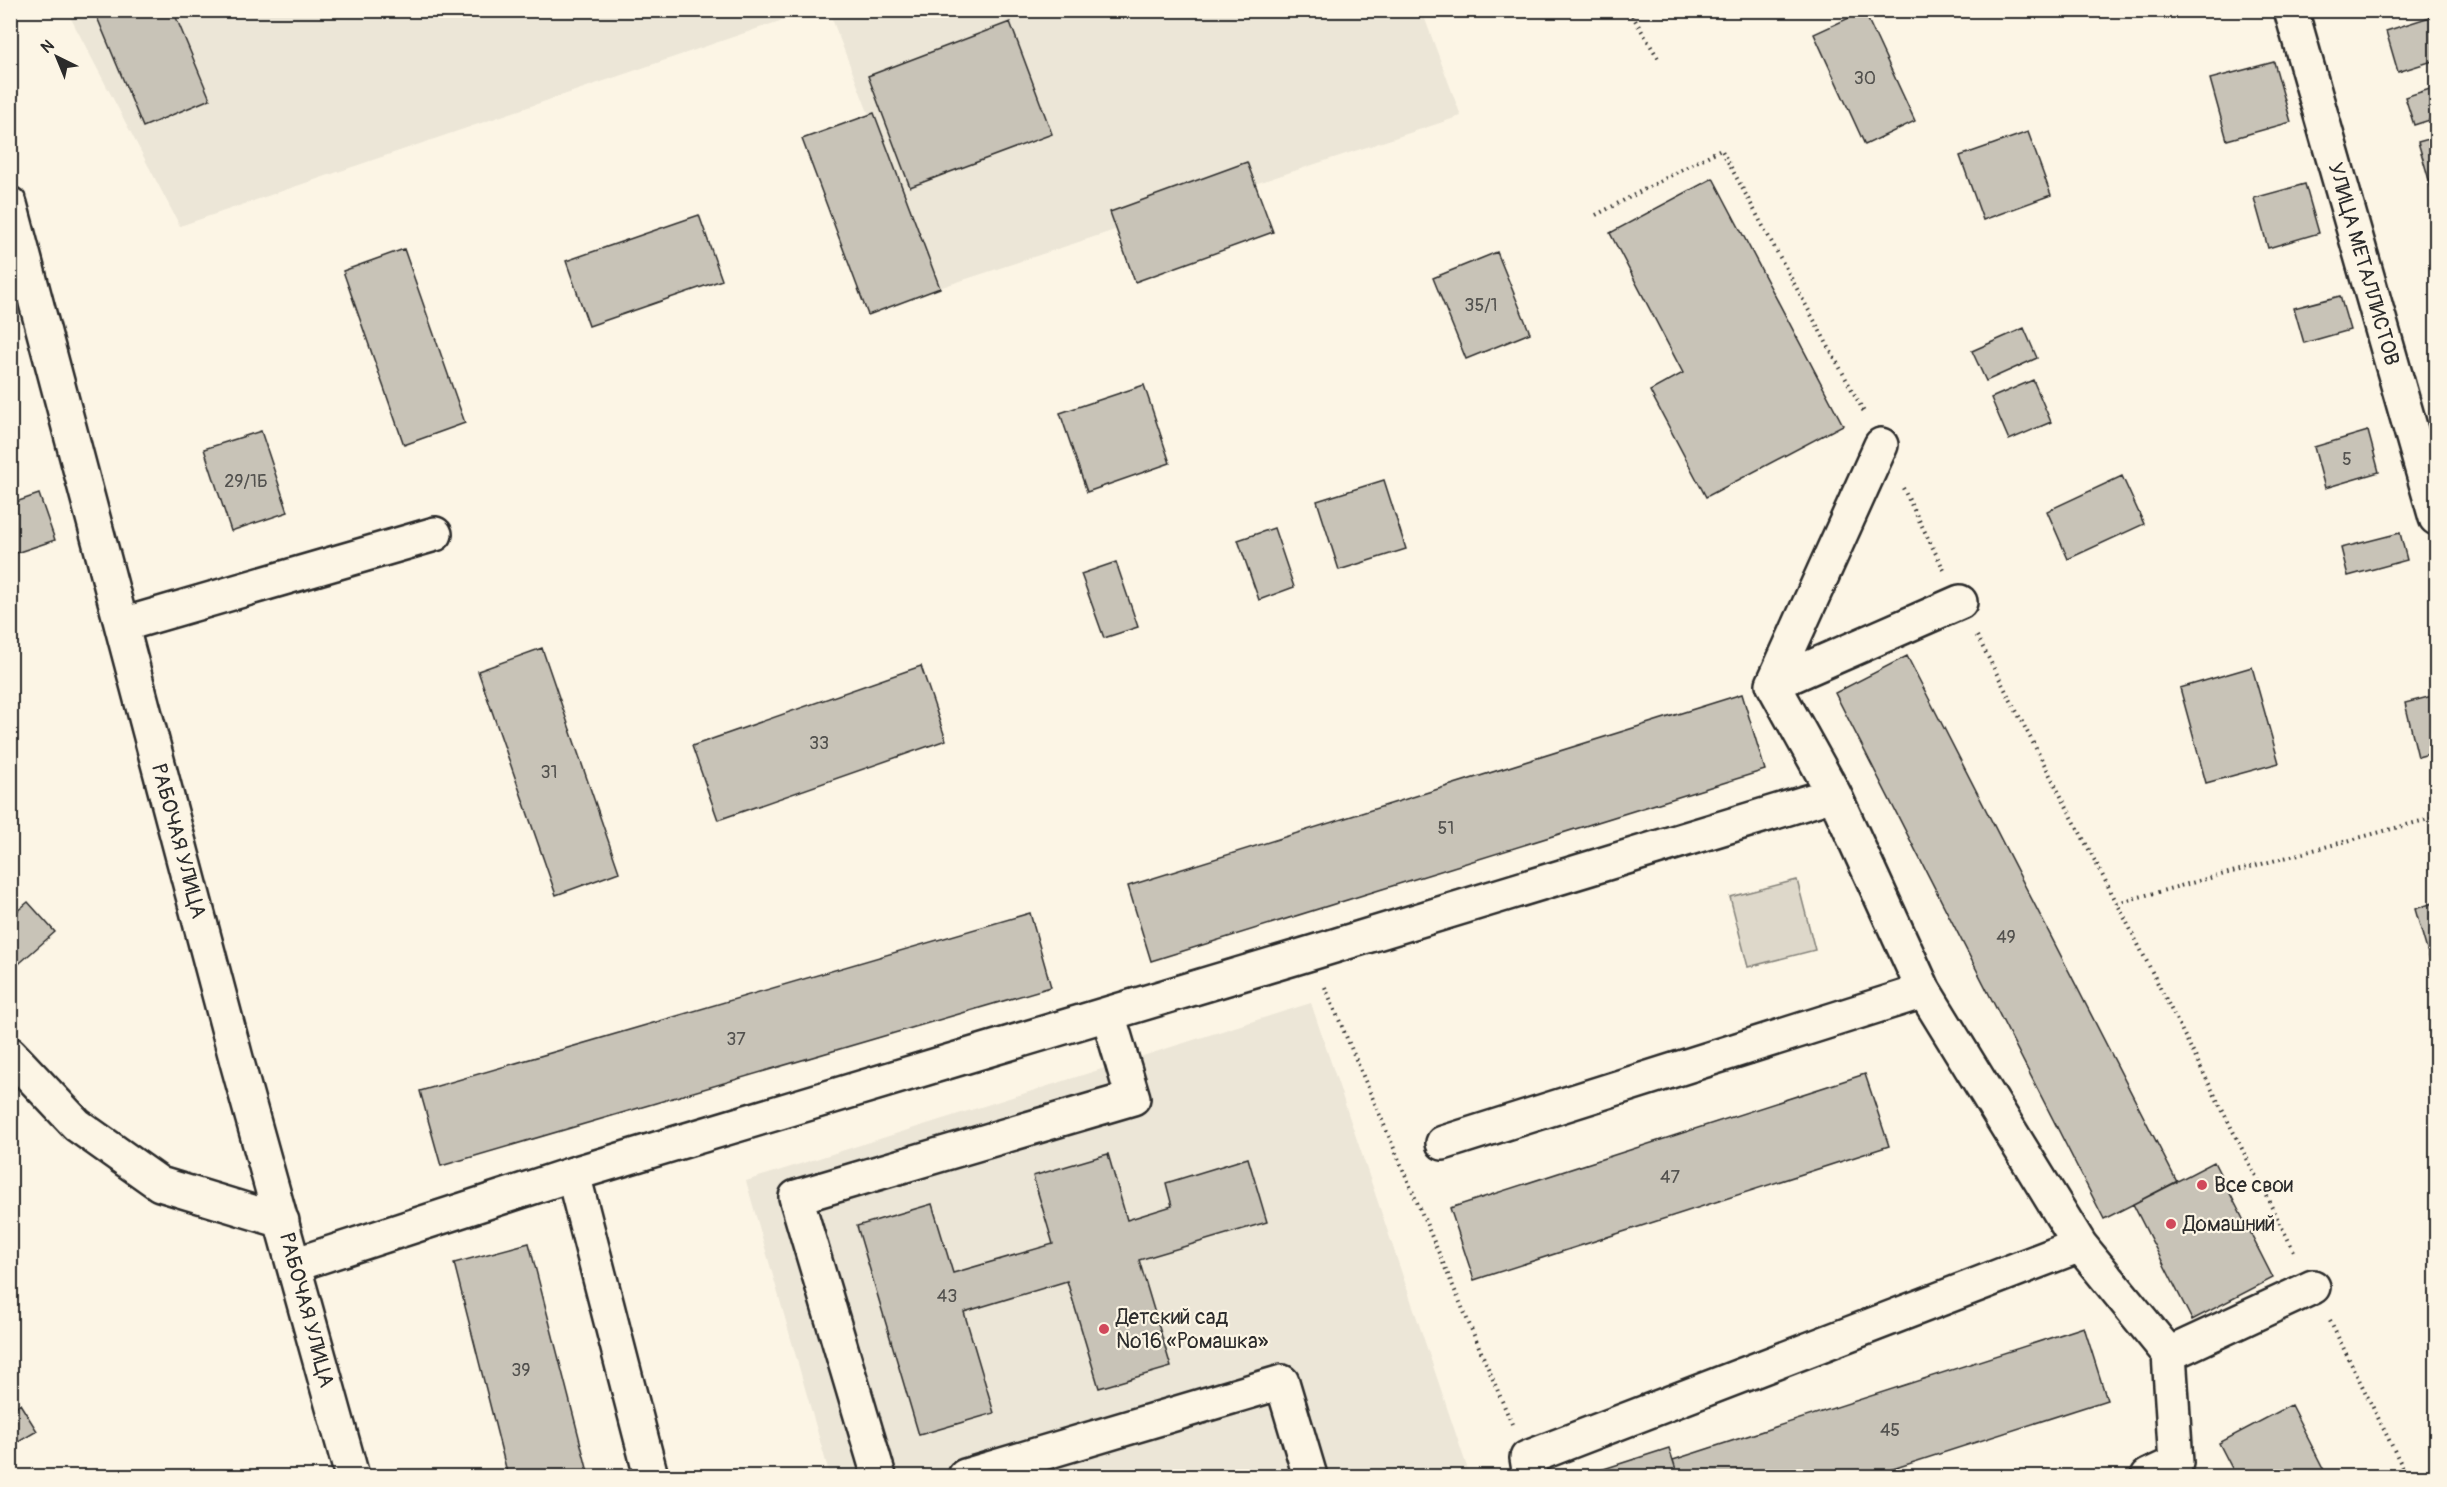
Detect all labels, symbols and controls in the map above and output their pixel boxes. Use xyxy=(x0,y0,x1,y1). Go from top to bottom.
north arrow xyxy=(27,27,87,87)
text: N xyxy=(37,36,58,58)
house number: 30 xyxy=(1854,67,1876,90)
street label: УЛИЦА МЕТАЛЛИСТОВ xyxy=(2322,160,2405,369)
house number: 35/1 xyxy=(1464,294,1498,317)
house number: 5 xyxy=(2342,448,2352,471)
house number: 29/1Б xyxy=(224,470,268,493)
house number: 33 xyxy=(809,732,829,755)
street label: РАБОЧАЯ УЛИЦА xyxy=(145,761,212,922)
house number: 31 xyxy=(540,761,558,784)
house number: 51 xyxy=(1438,817,1454,840)
house number: 49 xyxy=(1996,926,2016,949)
house number: 37 xyxy=(726,1028,746,1051)
house number: 47 xyxy=(1660,1166,1680,1189)
place label: Все свои xyxy=(2214,1172,2293,1199)
marker: Все свои xyxy=(2195,1178,2209,1192)
place label: Домашний xyxy=(2182,1211,2275,1238)
marker: Домашний xyxy=(2164,1217,2178,1231)
street label: РАБОЧАЯ УЛИЦА xyxy=(273,1230,340,1391)
house number: 43 xyxy=(937,1285,957,1308)
place label: Детский сад №16 «Ромашка» xyxy=(1115,1304,1269,1355)
marker: Детский сад №16 «Ромашка» xyxy=(1097,1322,1111,1336)
house number: 39 xyxy=(511,1359,531,1382)
house number: 45 xyxy=(1880,1419,1900,1442)

